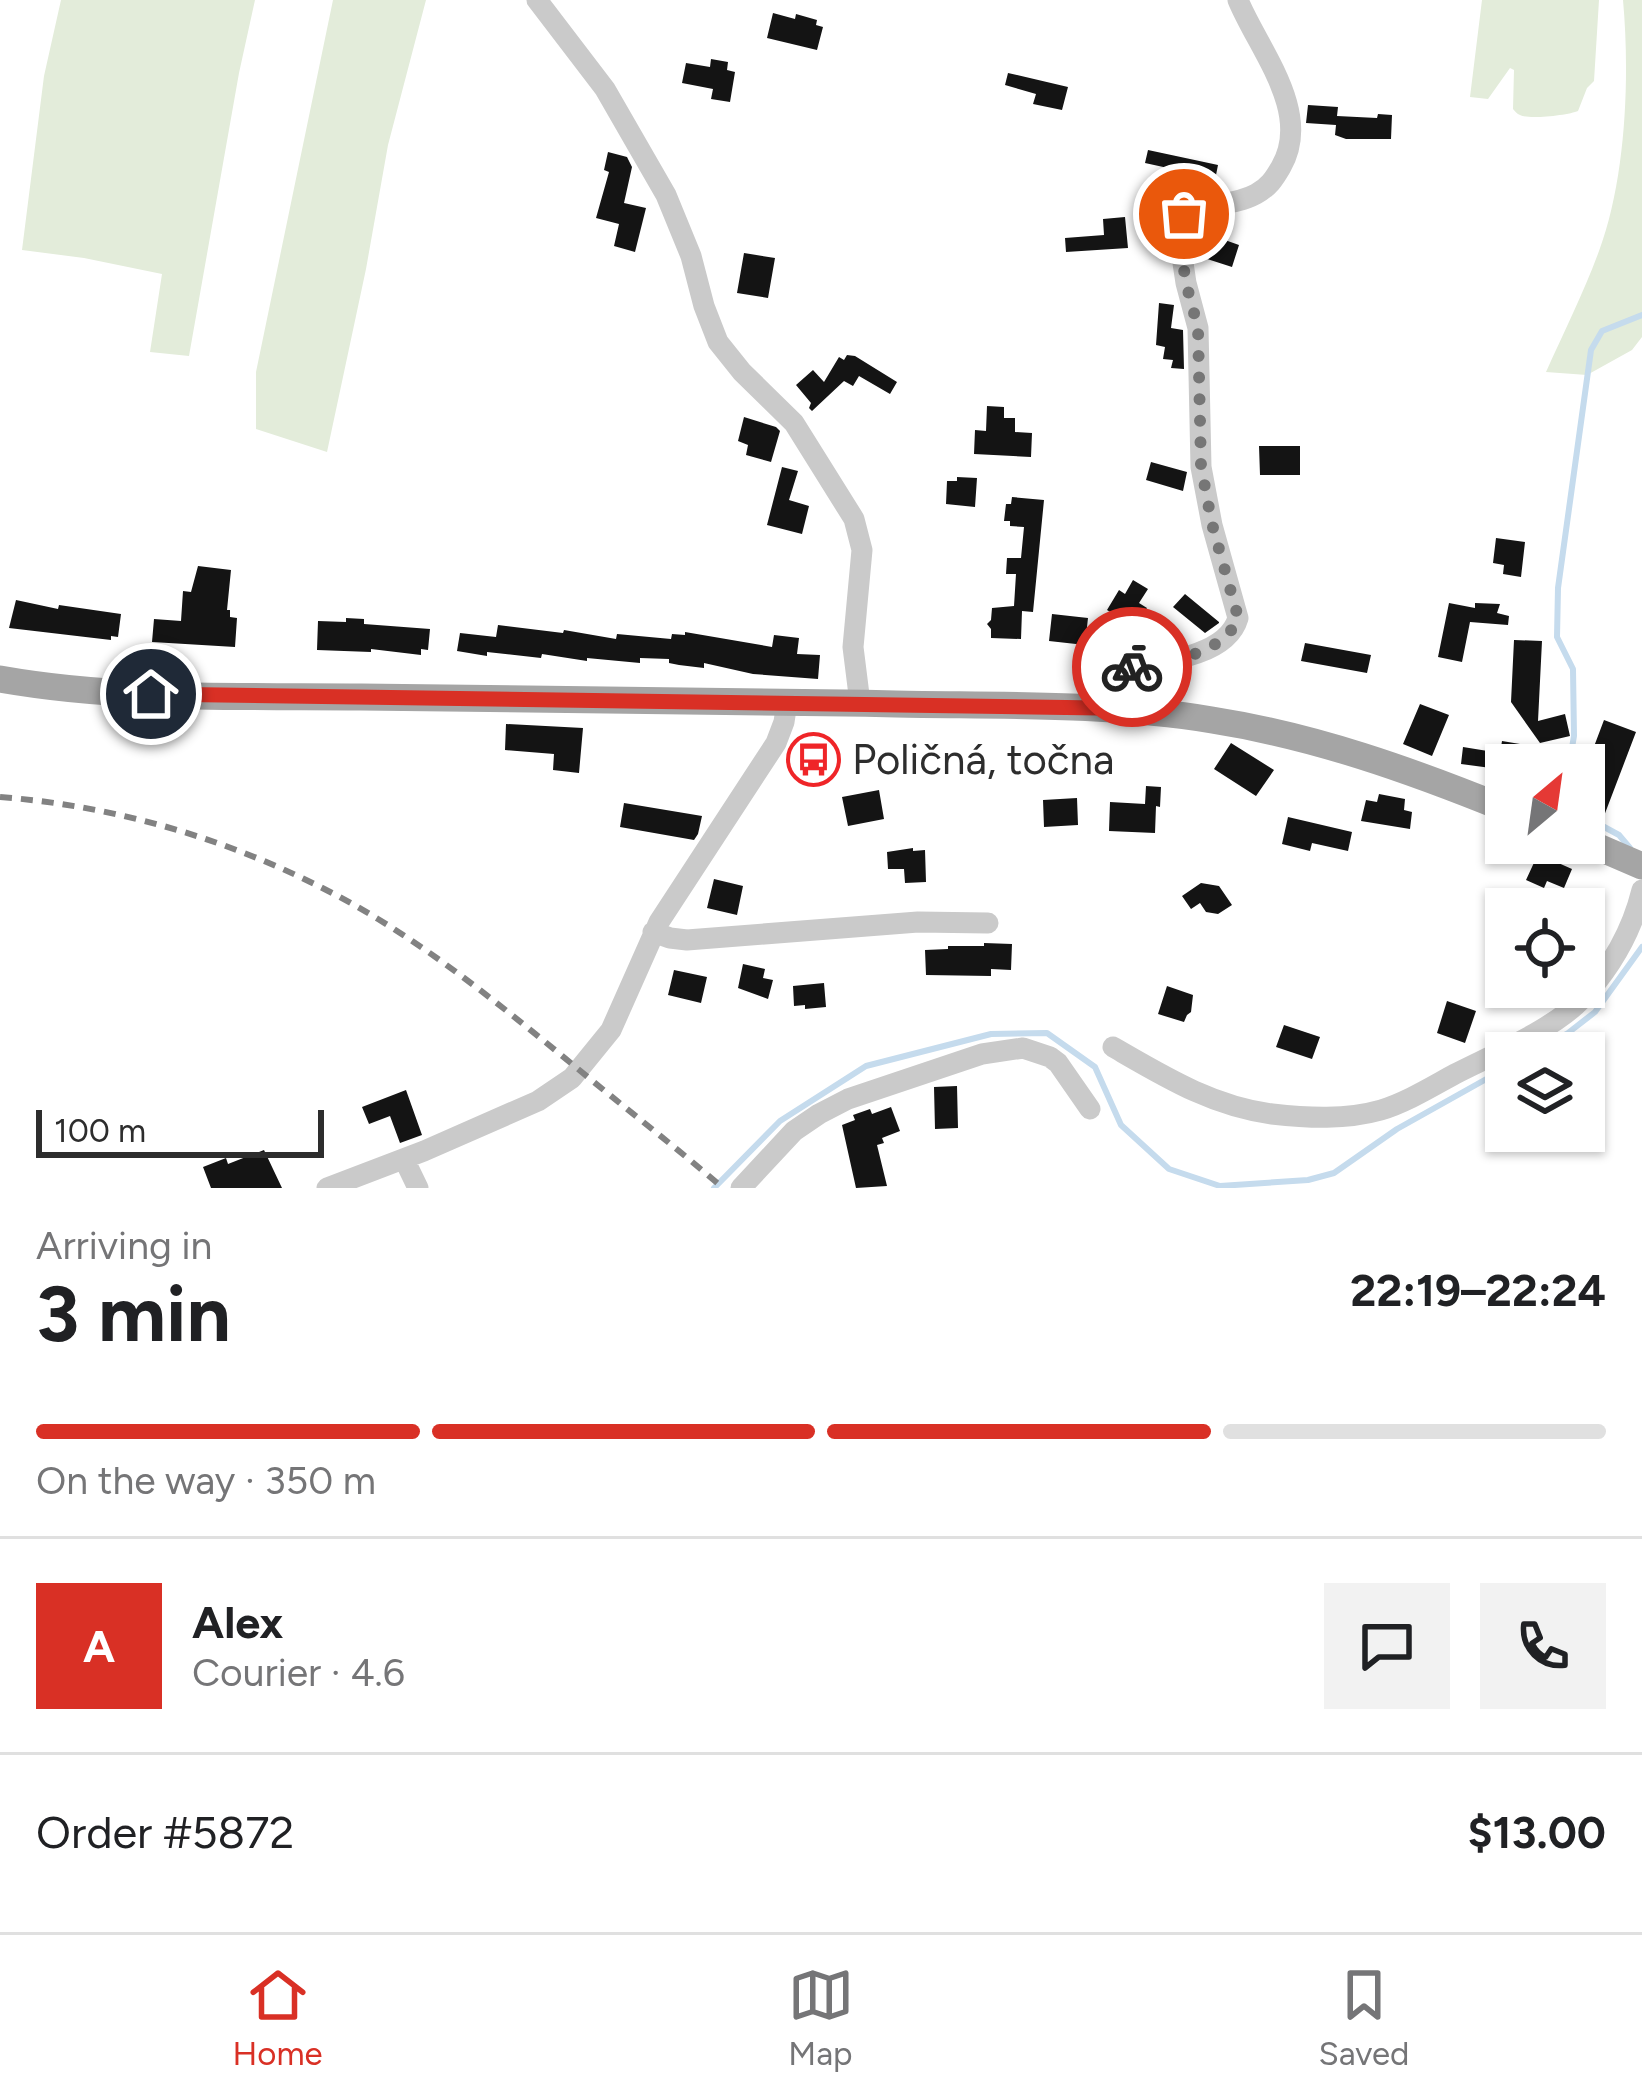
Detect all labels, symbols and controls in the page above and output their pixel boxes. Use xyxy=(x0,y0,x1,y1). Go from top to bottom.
pin xyxy=(1133,163,1235,265)
icon: bag xyxy=(1151,181,1217,247)
courier xyxy=(1072,607,1192,727)
icon: bike xyxy=(1099,634,1165,700)
pin xyxy=(100,643,202,745)
icon: home xyxy=(118,661,184,727)
bus stop icon: Poličná, točna xyxy=(785,731,841,787)
place label: Poličná, točna xyxy=(852,734,1114,785)
north arrow xyxy=(1485,744,1605,864)
map controls xyxy=(1485,744,1605,1152)
button: locate xyxy=(1485,888,1605,1008)
button: layers xyxy=(1485,1032,1605,1152)
scale bar xyxy=(36,1104,324,1157)
text: 100 m xyxy=(54,1111,146,1150)
text: Arriving in xyxy=(36,1222,212,1269)
text: 22:19–22:24 xyxy=(1350,1263,1606,1317)
text: 3 min xyxy=(36,1267,231,1361)
text: On the way · 350 m xyxy=(36,1457,376,1504)
button: chat xyxy=(1324,1583,1450,1709)
button: phone xyxy=(1480,1583,1606,1709)
text: Alex xyxy=(192,1595,283,1649)
text: A xyxy=(83,1619,115,1673)
text: Courier · 4.6 xyxy=(192,1649,405,1696)
text: Order #5872 xyxy=(36,1805,295,1859)
text: $13.00 xyxy=(1468,1805,1606,1859)
tab: Home xyxy=(232,1962,323,2073)
tab: Map xyxy=(788,1962,854,2073)
tab: Saved xyxy=(1318,1962,1409,2073)

